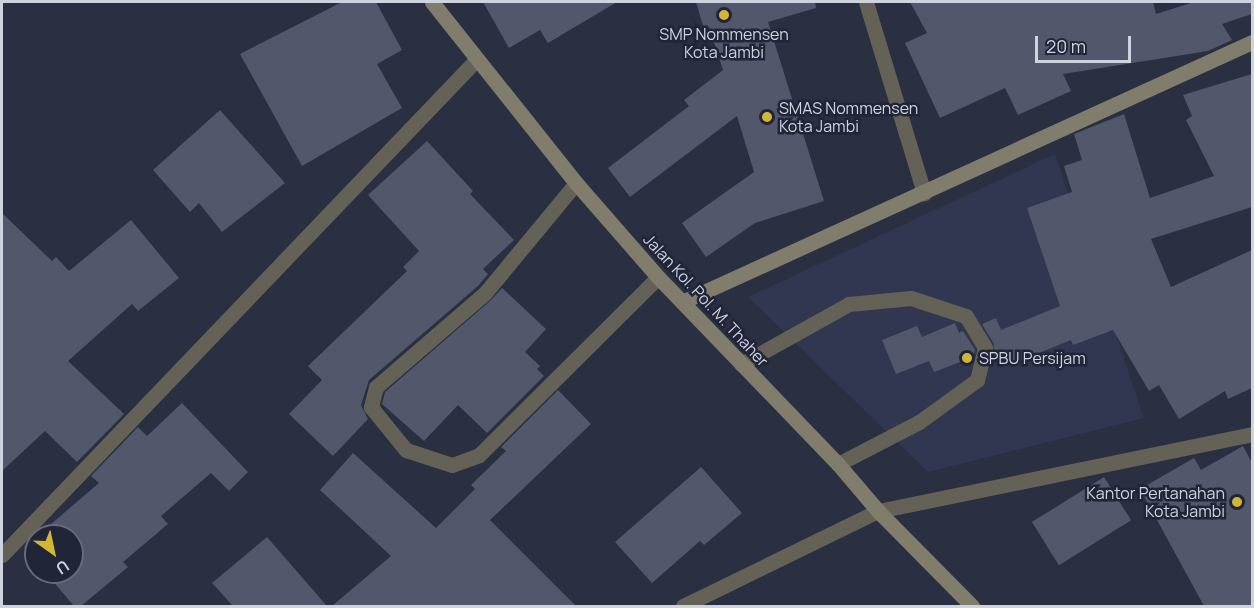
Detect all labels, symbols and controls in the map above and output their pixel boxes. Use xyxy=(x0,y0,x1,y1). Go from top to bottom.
marker: SMP Nommensen Kota Jambi xyxy=(717,8,731,22)
place label: SMP Nommensen Kota Jambi xyxy=(659,24,789,62)
scale bar xyxy=(1038,24,1134,62)
text: 20 m xyxy=(1046,34,1086,58)
place label: SMAS Nommensen Kota Jambi xyxy=(779,98,918,136)
marker: SMAS Nommensen Kota Jambi xyxy=(760,110,774,124)
street label: Jalan Kol. Pol. M. Thaher xyxy=(640,230,772,370)
place label: SPBU Persijam xyxy=(979,348,1086,368)
marker: SPBU Persijam xyxy=(960,351,974,365)
place label: Kantor Pertanahan Kota Jambi xyxy=(1086,483,1225,521)
marker: Kantor Pertanahan Kota Jambi xyxy=(1230,495,1244,509)
north arrow xyxy=(24,524,84,584)
text: U xyxy=(52,555,74,580)

